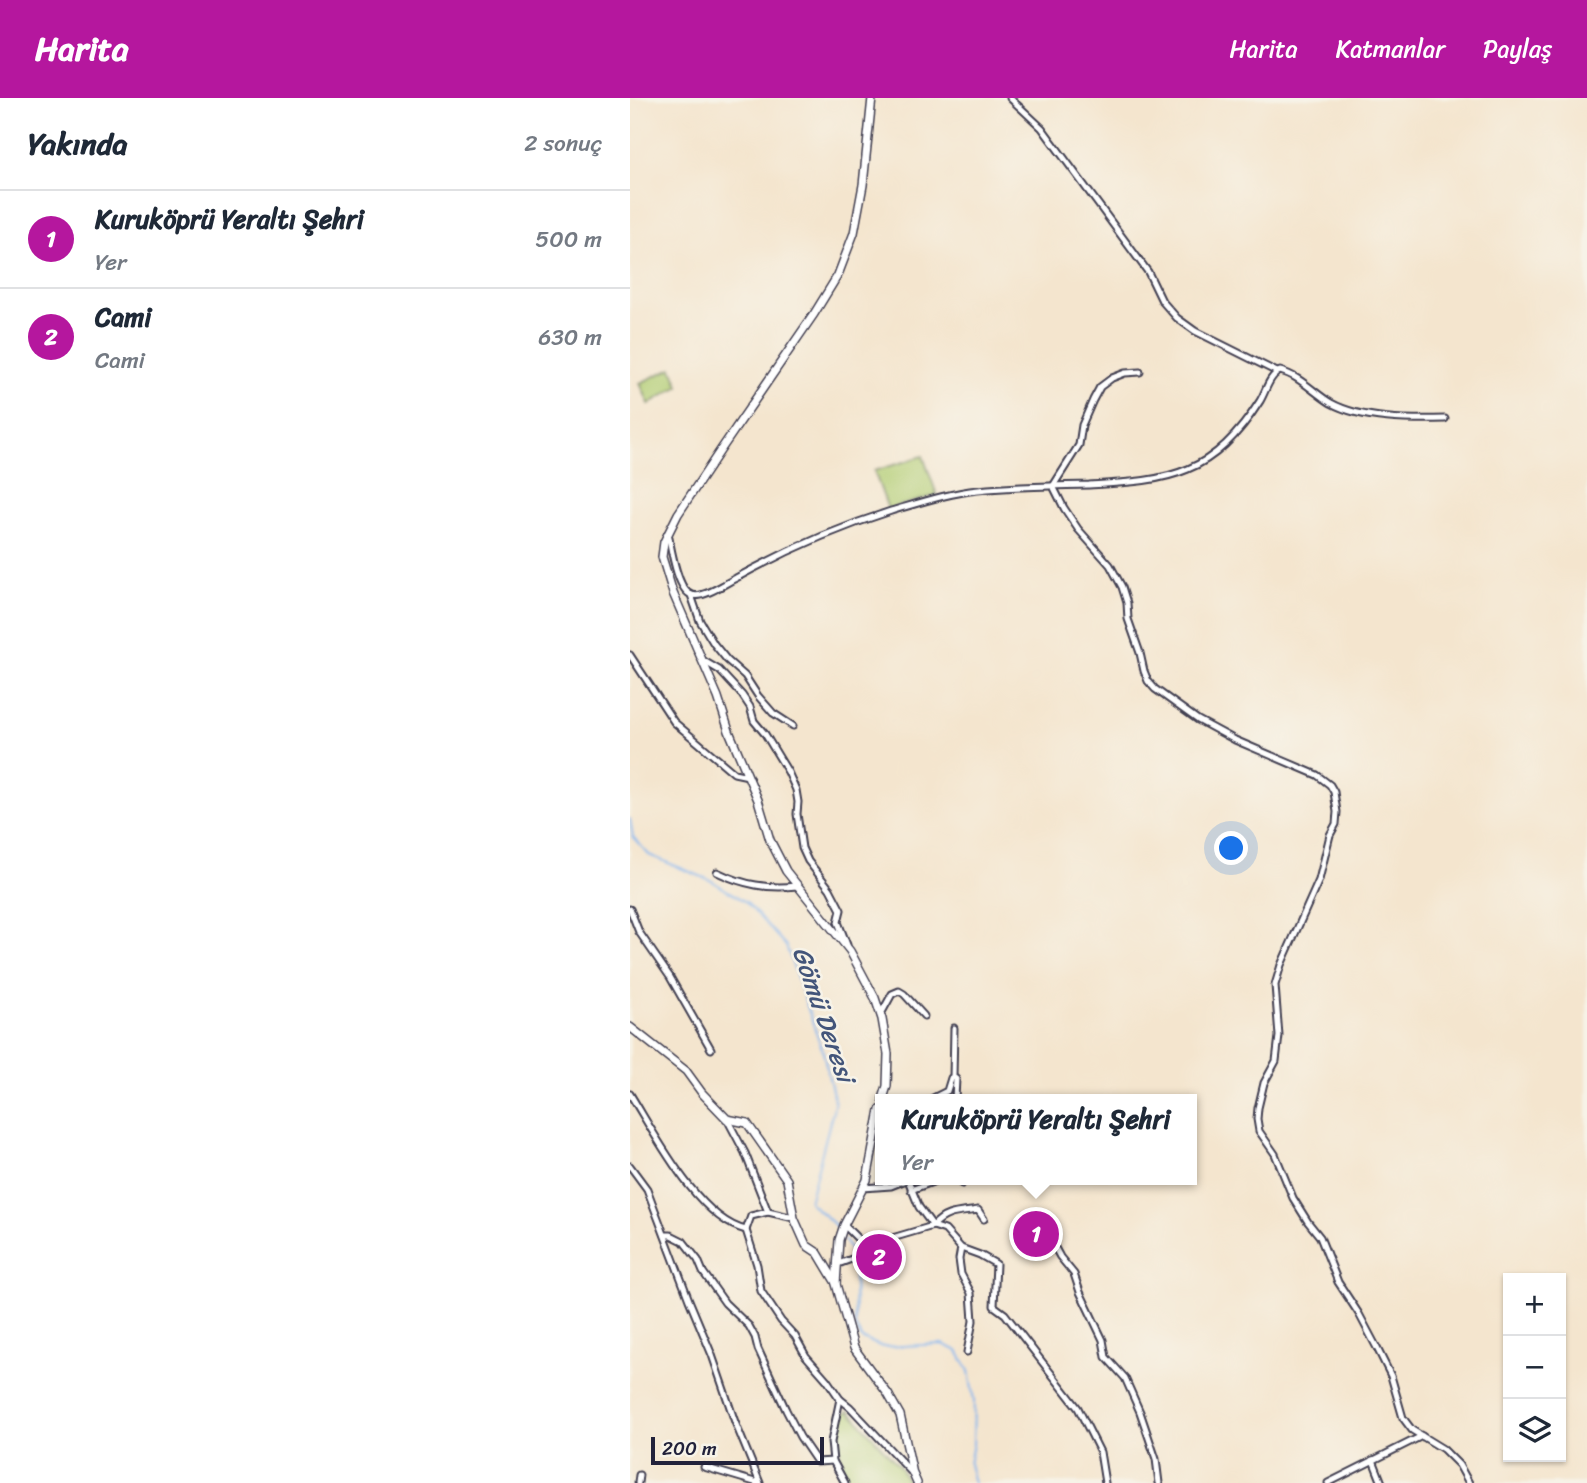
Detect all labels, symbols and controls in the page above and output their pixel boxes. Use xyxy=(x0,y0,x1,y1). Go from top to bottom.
text: Harita xyxy=(35,20,129,78)
text: Harita xyxy=(1230,28,1298,70)
text: Katmanlar xyxy=(1336,28,1445,70)
text: Paylaş xyxy=(1483,28,1552,70)
text: Yakında xyxy=(28,117,128,171)
text: 2 sonuç xyxy=(524,123,602,164)
text: Kuruköprü Yeraltı Şehri xyxy=(95,196,364,242)
text: 1 xyxy=(46,219,56,260)
text: 500 m xyxy=(535,219,602,260)
text: Yer xyxy=(95,242,127,283)
text: Cami xyxy=(95,294,151,340)
text: 2 xyxy=(44,317,58,358)
text: 630 m xyxy=(538,317,602,358)
text: Cami xyxy=(95,340,145,381)
your location xyxy=(1214,831,1248,865)
water label: Gömü Deresi xyxy=(779,940,870,1093)
popup xyxy=(875,1094,1197,1185)
text: Kuruköprü Yeraltı Şehri xyxy=(902,1096,1170,1142)
text: Yer xyxy=(902,1142,933,1183)
pin: 1 xyxy=(1013,1208,1059,1260)
pin: 2 xyxy=(856,1231,902,1283)
map controls xyxy=(1503,1273,1566,1462)
button: + xyxy=(1503,1273,1566,1336)
button: − xyxy=(1503,1336,1566,1399)
button: layers xyxy=(1503,1399,1566,1462)
text: 200 m xyxy=(662,1432,717,1465)
scale bar xyxy=(651,1434,824,1466)

